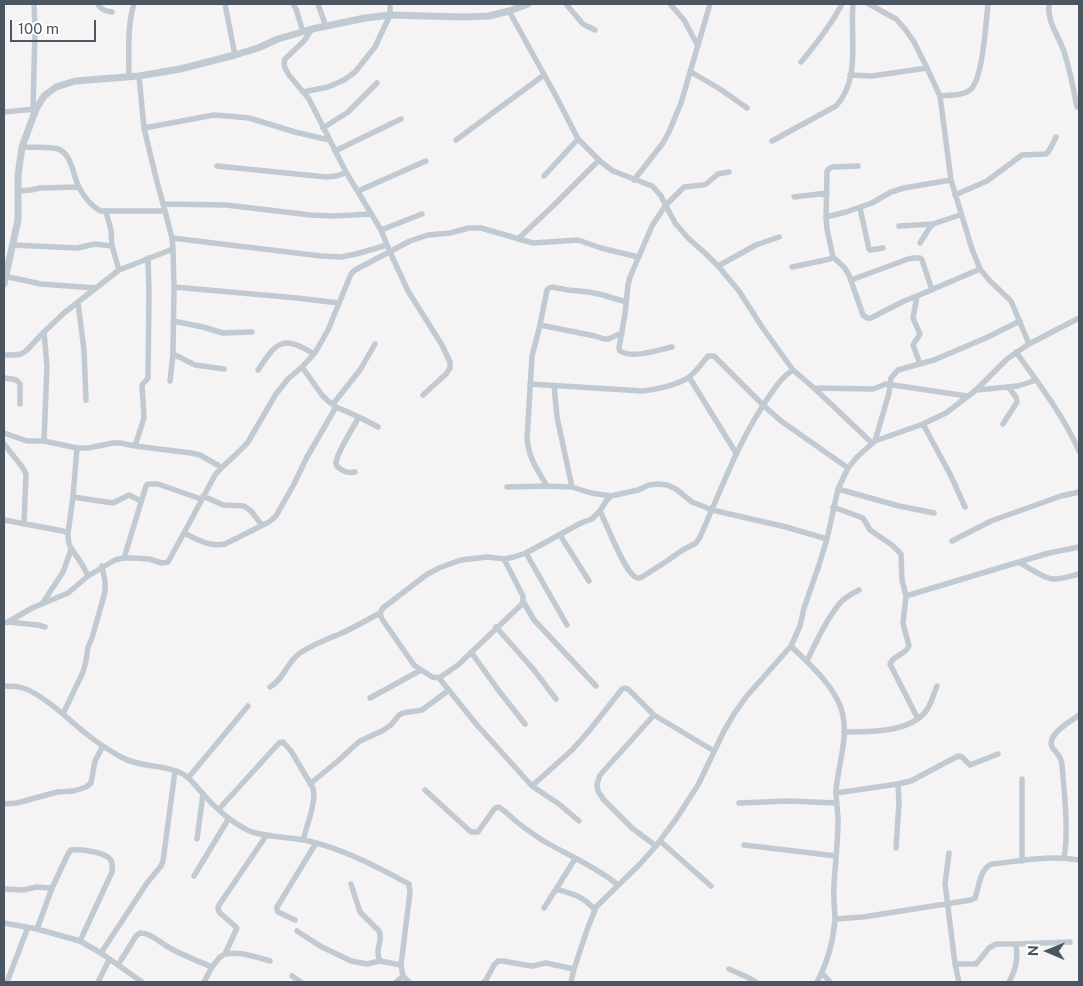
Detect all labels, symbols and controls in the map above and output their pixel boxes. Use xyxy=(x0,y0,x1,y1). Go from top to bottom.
scale bar xyxy=(12,10,99,42)
text: 100 m xyxy=(18,20,59,37)
north arrow xyxy=(1023,926,1073,976)
text: N xyxy=(1025,945,1041,956)

